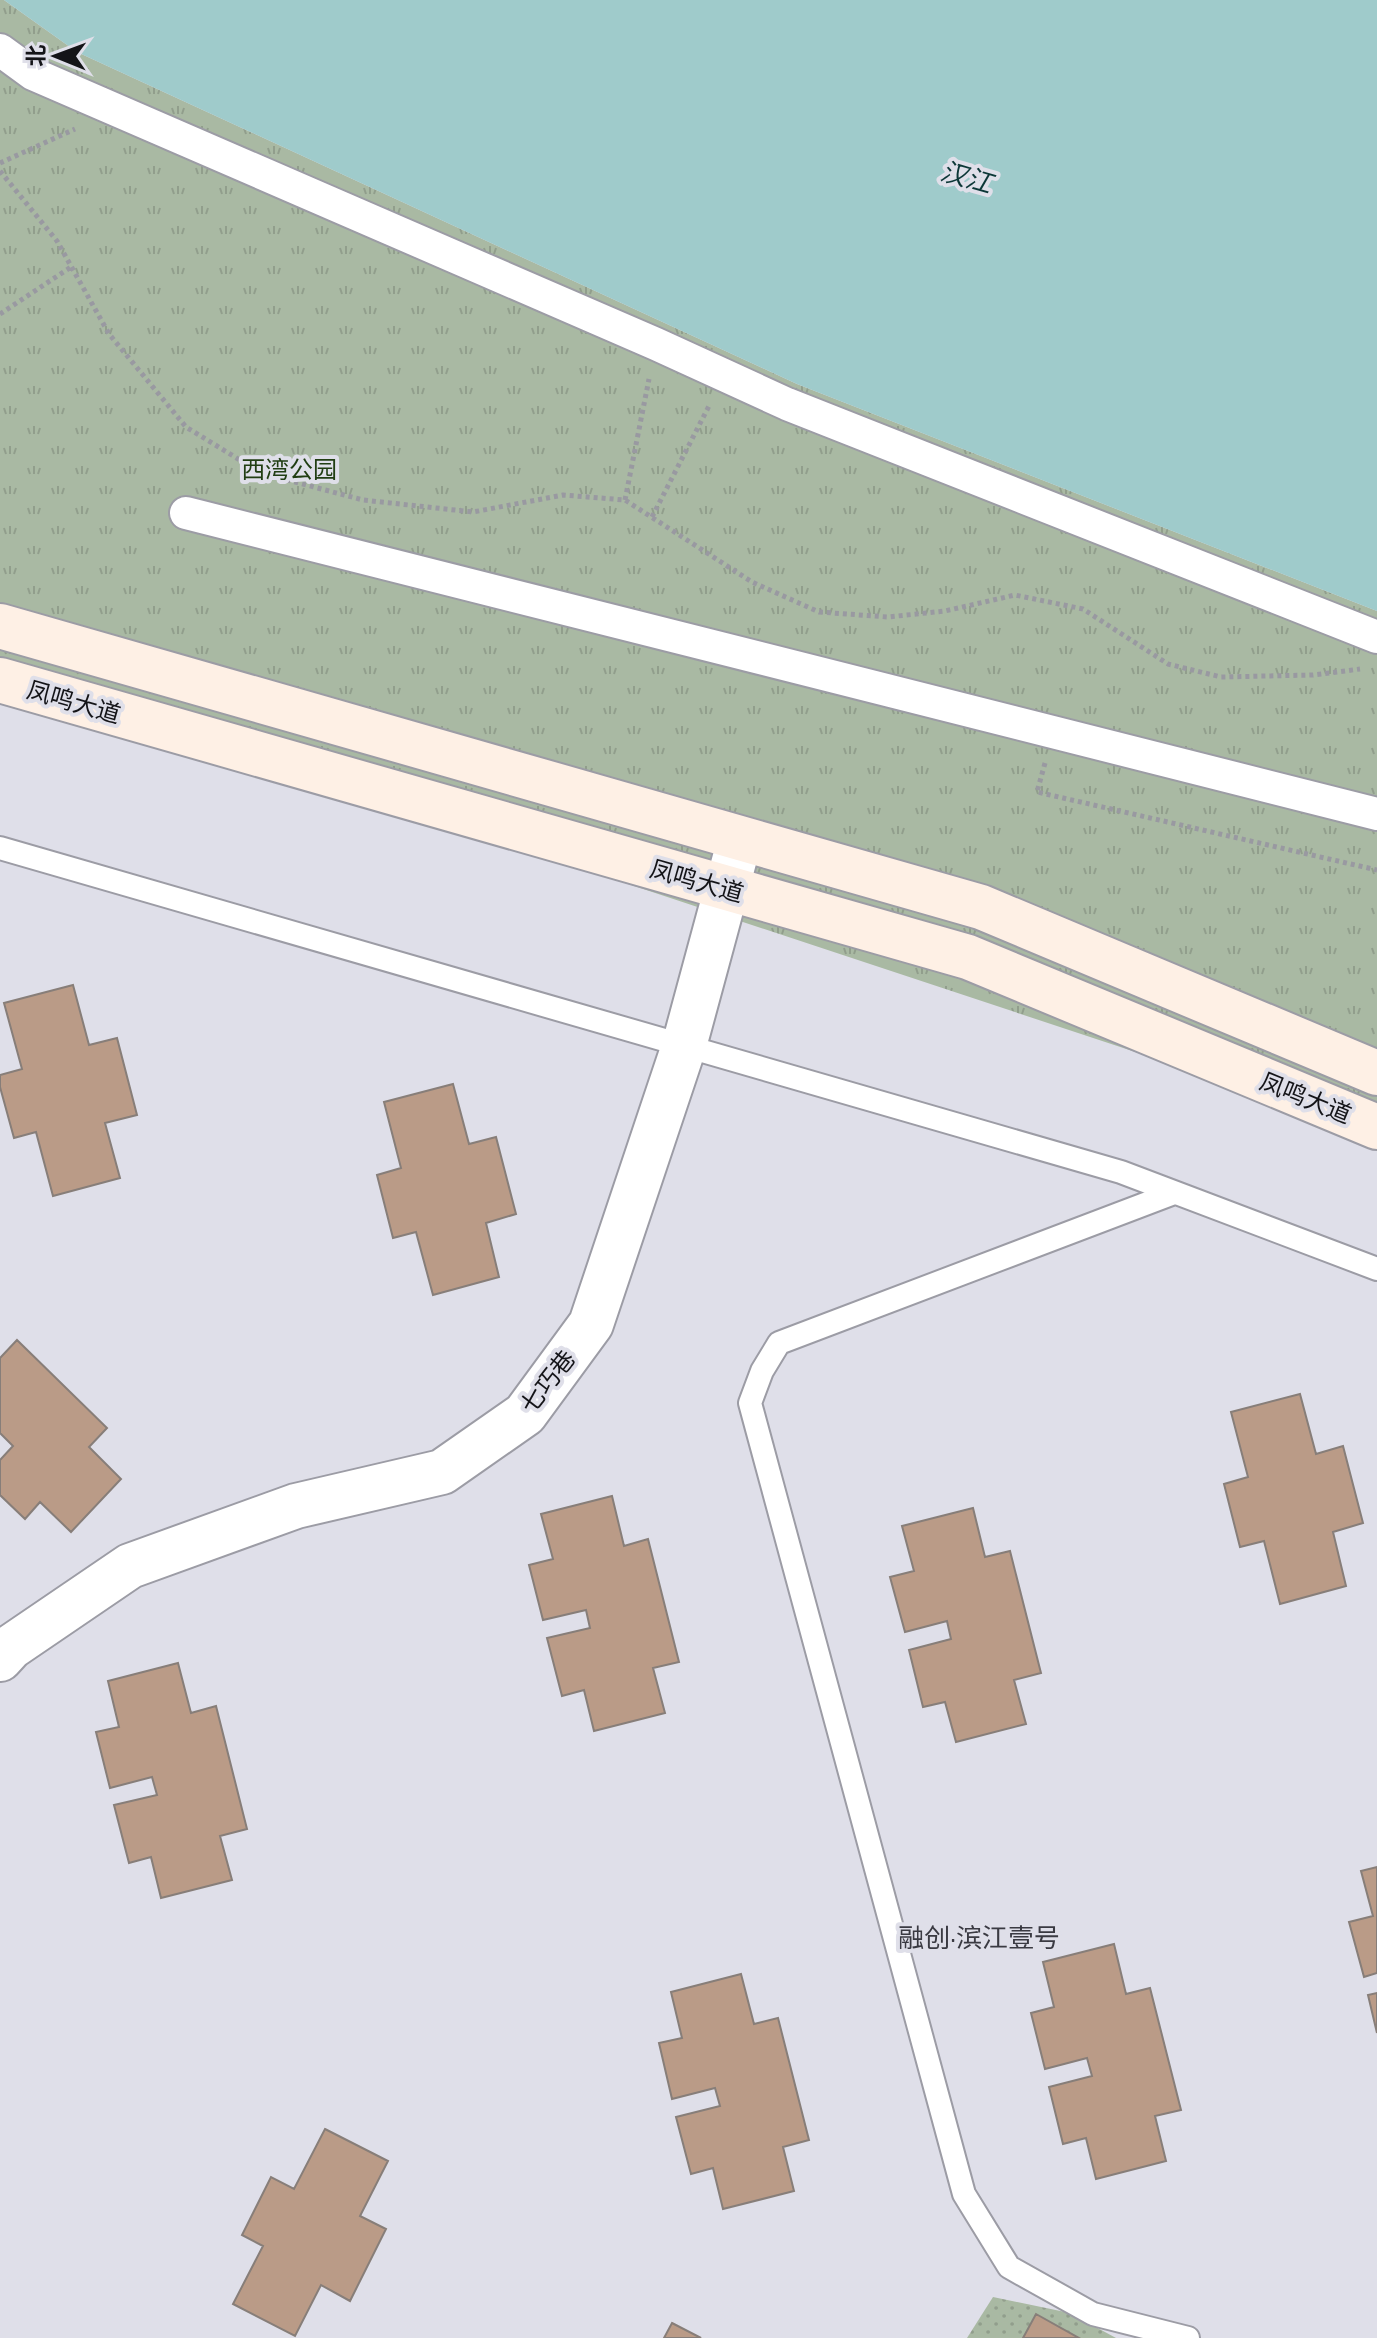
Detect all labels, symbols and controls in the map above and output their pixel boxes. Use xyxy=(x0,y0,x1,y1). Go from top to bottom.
north arrow xyxy=(16,16,96,96)
text: 北 xyxy=(22,44,48,67)
water label: 汉江 xyxy=(938,154,999,199)
park label: 西湾公园 xyxy=(241,454,337,483)
street label: 凤鸣大道 xyxy=(24,674,124,728)
street label: 凤鸣大道 xyxy=(647,853,747,907)
street label: 凤鸣大道 xyxy=(1256,1066,1356,1128)
street label: 七巧巷 xyxy=(513,1344,581,1418)
district label: 融创·滨江壹号 xyxy=(898,1921,1060,1952)

